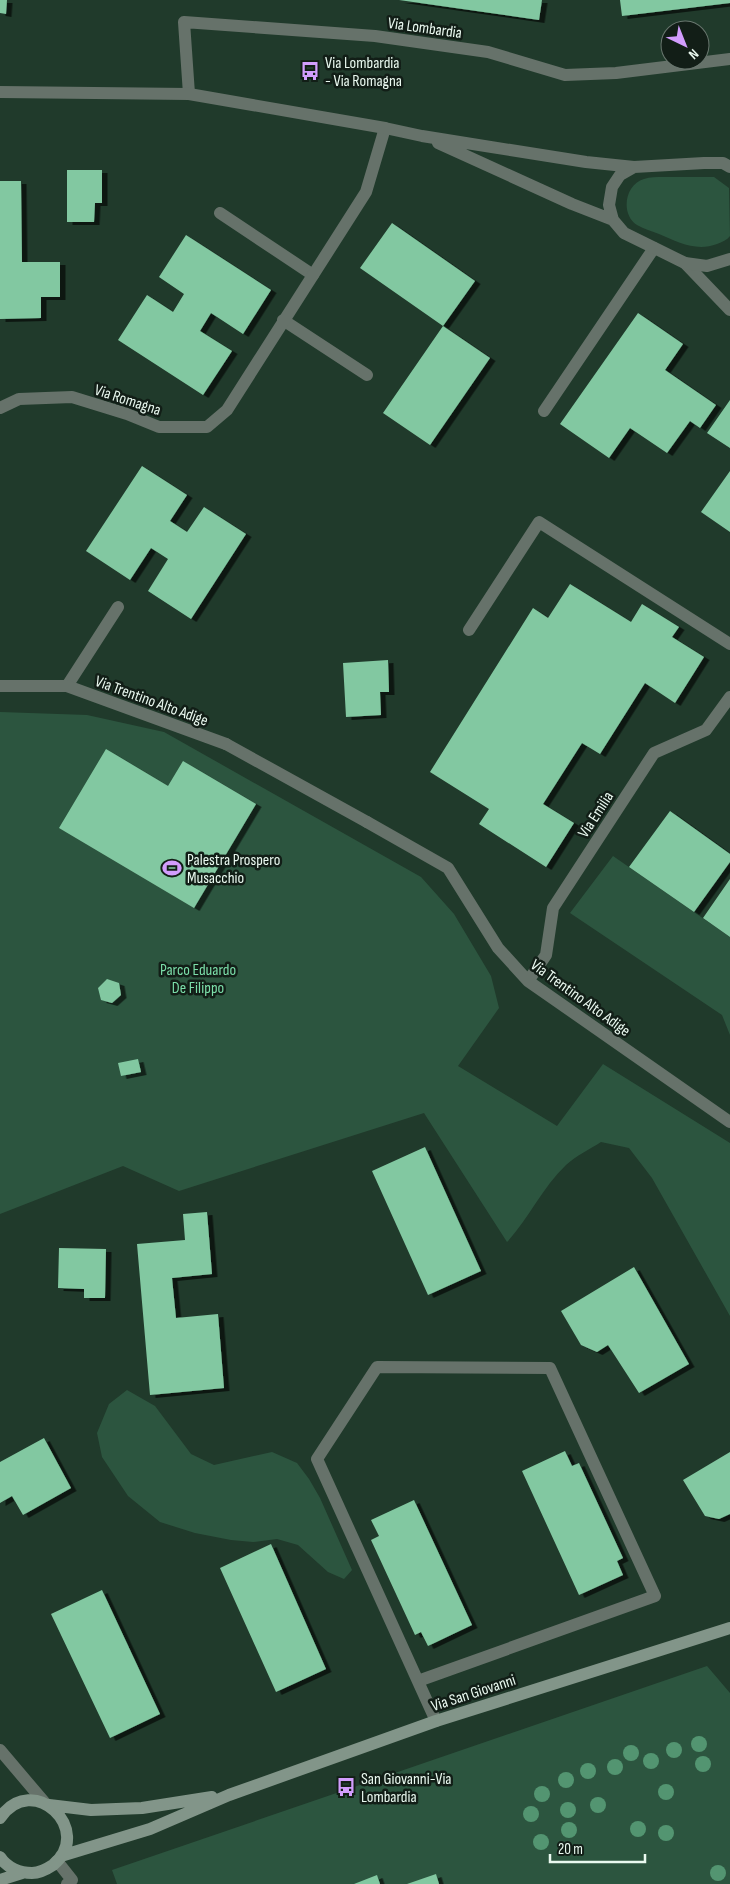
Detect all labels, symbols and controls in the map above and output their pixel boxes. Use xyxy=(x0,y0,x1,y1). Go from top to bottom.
street label: Via Lombardia xyxy=(387,14,463,43)
north arrow xyxy=(660,20,710,70)
text: N xyxy=(685,45,702,63)
place label: Via Lombardia - Via Romagna xyxy=(325,54,402,91)
bus stop icon: Via Lombardia - Via Romagna xyxy=(299,60,321,82)
street label: Via Romagna xyxy=(92,381,163,420)
street label: Via Trentino Alto Adige xyxy=(92,672,211,731)
street label: Via Emilia xyxy=(574,788,618,841)
place label: Palestra Prospero Musacchio xyxy=(187,851,280,888)
sports icon: Palestra Prospero Musacchio xyxy=(161,857,183,879)
street label: Via Trentino Alto Adige xyxy=(526,956,634,1041)
park label: Parco Eduardo De Filippo xyxy=(160,961,236,998)
street label: Via San Giovanni xyxy=(429,1671,518,1716)
place label: San Giovanni-Via Lombardia xyxy=(361,1770,452,1807)
bus stop icon: San Giovanni-Via Lombardia xyxy=(335,1776,357,1798)
scale bar xyxy=(550,1832,645,1864)
text: 20 m xyxy=(558,1840,583,1859)

